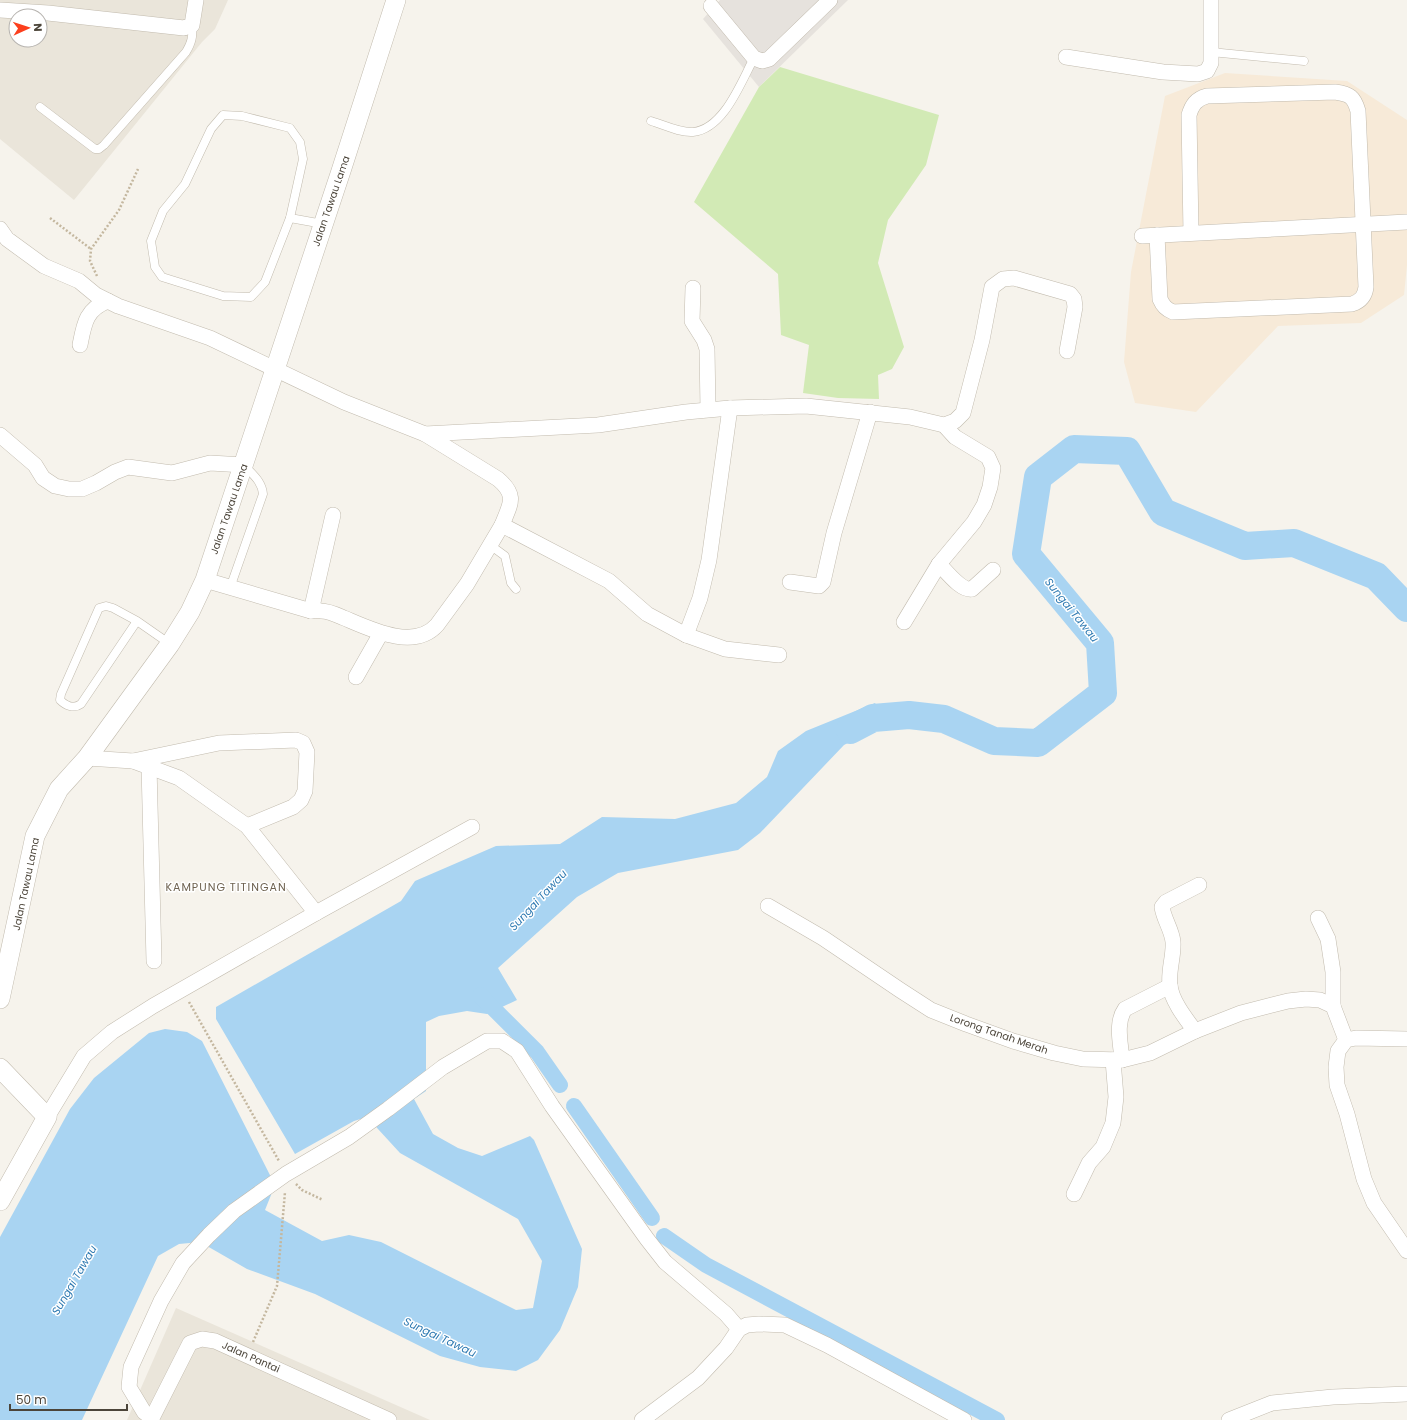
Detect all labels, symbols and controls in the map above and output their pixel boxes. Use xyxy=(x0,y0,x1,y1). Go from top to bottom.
north arrow xyxy=(8,8,48,48)
text: N xyxy=(30,23,46,32)
street label: Jalan Tawau Lama xyxy=(308,154,354,248)
street label: Jalan Tawau Lama xyxy=(206,462,252,556)
water label: Sungai Tawau xyxy=(1041,575,1103,645)
street label: Jalan Tawau Lama xyxy=(9,836,43,932)
water label: Sungai Tawau xyxy=(505,866,571,934)
district label: KAMPUNG TITINGAN xyxy=(165,879,287,895)
street label: Lorong Tanah Merah xyxy=(948,1010,1050,1058)
water label: Sungai Tawau xyxy=(48,1242,100,1318)
water label: Sungai Tawau xyxy=(401,1313,479,1361)
street label: Jalan Pantai xyxy=(220,1338,282,1376)
scale bar xyxy=(10,1386,127,1412)
text: 50 m xyxy=(16,1391,47,1408)

